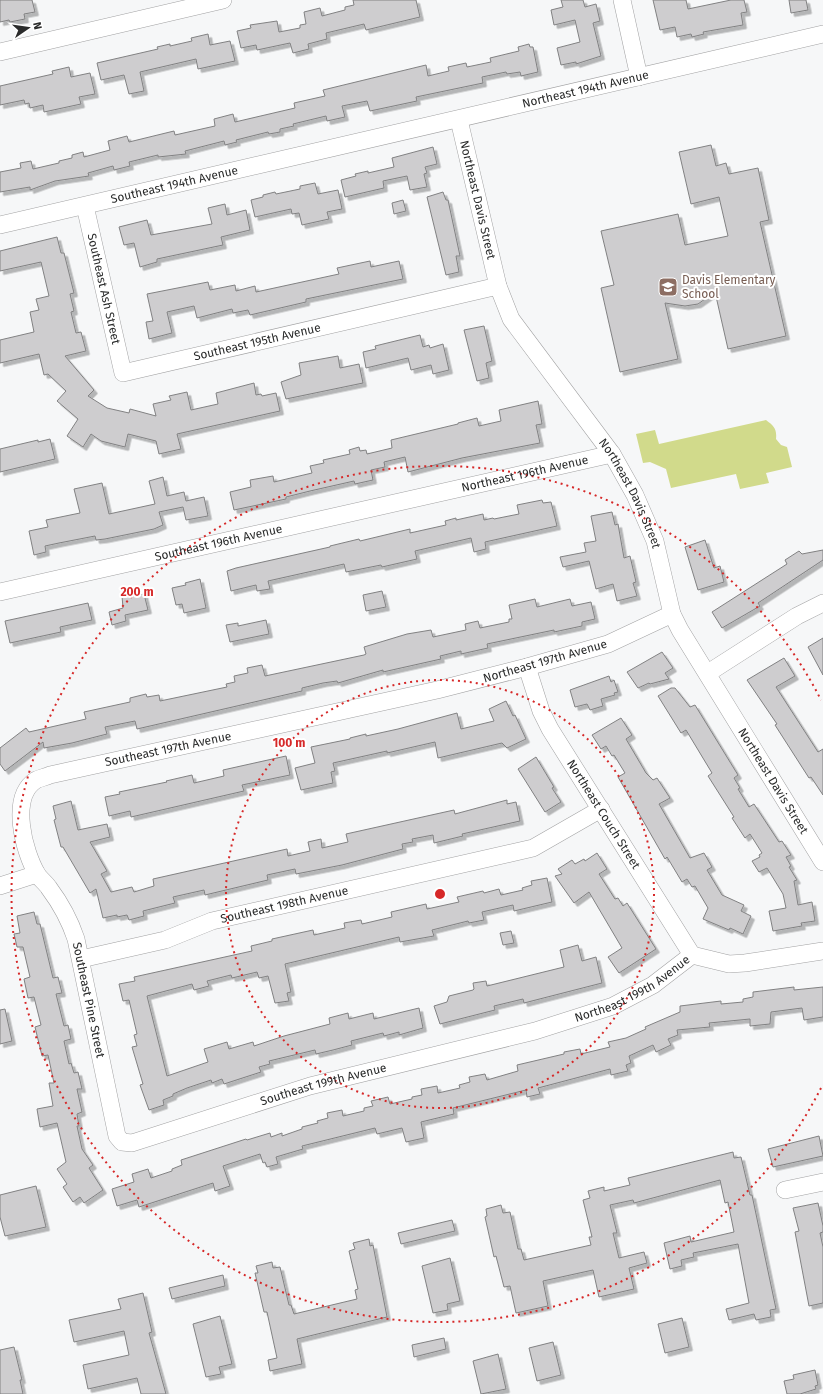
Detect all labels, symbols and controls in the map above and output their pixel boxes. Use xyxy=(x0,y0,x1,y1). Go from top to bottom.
north arrow xyxy=(8,8,48,48)
text: N xyxy=(30,21,44,31)
street label: Northeast 194th Avenue xyxy=(521,68,650,111)
street label: Northeast Davis Street xyxy=(457,139,499,261)
street label: Southeast 194th Avenue xyxy=(109,163,239,206)
street label: Southeast Ash Street xyxy=(84,232,123,346)
place label: Davis Elementary School xyxy=(682,273,776,301)
school or university icon: Davis Elementary School xyxy=(657,276,679,298)
street label: Southeast 195th Avenue xyxy=(192,320,322,363)
street label: Northeast Davis Street xyxy=(596,436,664,550)
street label: Northeast 196th Avenue xyxy=(460,453,590,495)
street label: Southeast 196th Avenue xyxy=(153,522,284,564)
text: 200 m xyxy=(120,585,154,599)
street label: Northeast 197th Avenue xyxy=(481,637,609,685)
street label: Northeast Davis Street xyxy=(735,725,811,837)
street label: Southeast 197th Avenue xyxy=(104,729,232,769)
text: 100 m xyxy=(273,736,305,750)
street label: Northeast Couch Street xyxy=(564,757,643,872)
street label: Southeast 198th Avenue xyxy=(219,883,350,926)
centre of rings xyxy=(433,887,447,901)
street label: Southeast Pine Street xyxy=(70,941,108,1060)
street label: Northeast 199th Avenue xyxy=(573,952,692,1025)
street label: Southeast 199th Avenue xyxy=(259,1061,388,1108)

